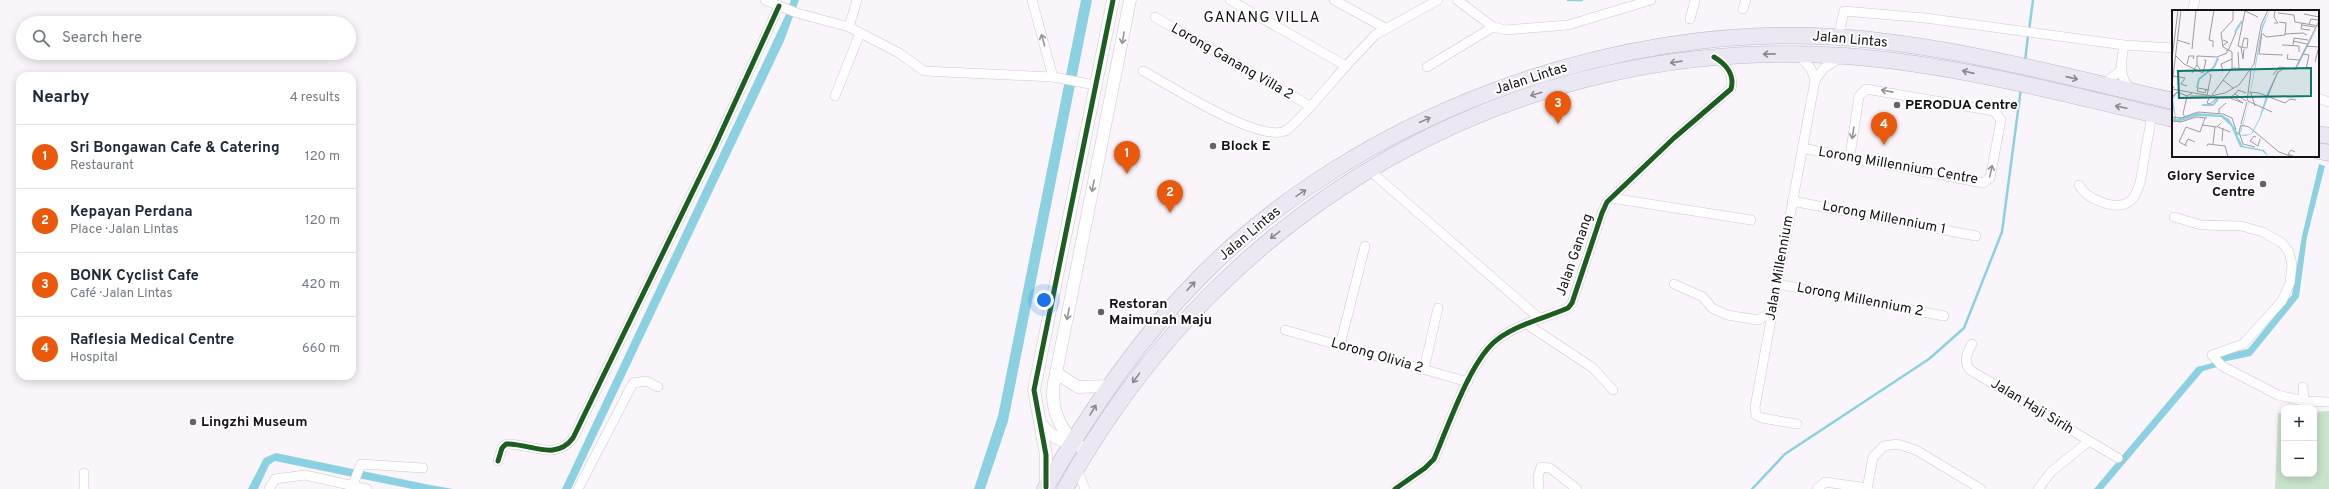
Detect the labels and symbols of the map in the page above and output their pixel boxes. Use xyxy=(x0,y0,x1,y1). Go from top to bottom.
district label: GANANG VILLA xyxy=(1203,9,1321,28)
inset map xyxy=(2172,10,2319,157)
street label: Lorong Ganang Villa 2 xyxy=(1168,20,1296,104)
street label: Jalan Lintas xyxy=(1812,28,1888,52)
one-way arrow xyxy=(1118,31,1126,44)
one-way arrow xyxy=(1039,34,1046,47)
one-way arrow xyxy=(1763,50,1776,58)
one-way arrow xyxy=(1670,58,1683,66)
street label: Jalan Lintas xyxy=(1492,59,1570,99)
one-way arrow xyxy=(1962,68,1975,76)
one-way arrow xyxy=(2065,75,2078,83)
one-way arrow xyxy=(1881,87,1894,95)
one-way arrow xyxy=(1529,91,1542,98)
pin: 3 xyxy=(1545,91,1571,124)
place label: PERODUA Centre xyxy=(1905,97,2018,114)
marker: PERODUA Centre xyxy=(1892,100,1902,110)
one-way arrow xyxy=(2115,103,2128,111)
pin: 4 xyxy=(1871,112,1897,145)
one-way arrow xyxy=(1418,116,1430,123)
one-way arrow xyxy=(1849,126,1857,139)
place label: Block E xyxy=(1221,138,1271,155)
pin: 1 xyxy=(1114,141,1140,174)
marker: Block E xyxy=(1208,141,1218,151)
street label: Lorong Millennium Centre xyxy=(1817,144,1979,188)
one-way arrow xyxy=(1988,165,1996,178)
place label: Glory Service Centre xyxy=(2167,168,2255,201)
one-way arrow xyxy=(1089,179,1097,192)
marker: Glory Service Centre xyxy=(2258,179,2268,189)
pin: 2 xyxy=(1157,180,1183,213)
one-way arrow xyxy=(1295,189,1306,197)
street label: Lorong Millennium 1 xyxy=(1821,198,1947,238)
street label: Jalan Lintas xyxy=(1216,203,1284,265)
street label: Jalan Ganang xyxy=(1553,212,1597,298)
street label: Jalan Millennium xyxy=(1762,214,1798,322)
one-way arrow xyxy=(1270,231,1281,240)
street label: Lorong Millennium 2 xyxy=(1795,279,1925,321)
one-way arrow xyxy=(1186,281,1196,291)
your location xyxy=(1034,290,1054,310)
place label: Restoran Maimunah Maju xyxy=(1109,296,1212,329)
one-way arrow xyxy=(1064,307,1072,320)
marker: Restoran Maimunah Maju xyxy=(1096,307,1106,317)
street label: Lorong Olivia 2 xyxy=(1329,335,1425,377)
one-way arrow xyxy=(1132,373,1140,384)
street label: Jalan Haji Sirih xyxy=(1987,376,2077,438)
one-way arrow xyxy=(1089,404,1097,416)
place label: Lingzhi Museum xyxy=(201,414,307,431)
marker: Lingzhi Museum xyxy=(188,417,198,427)

